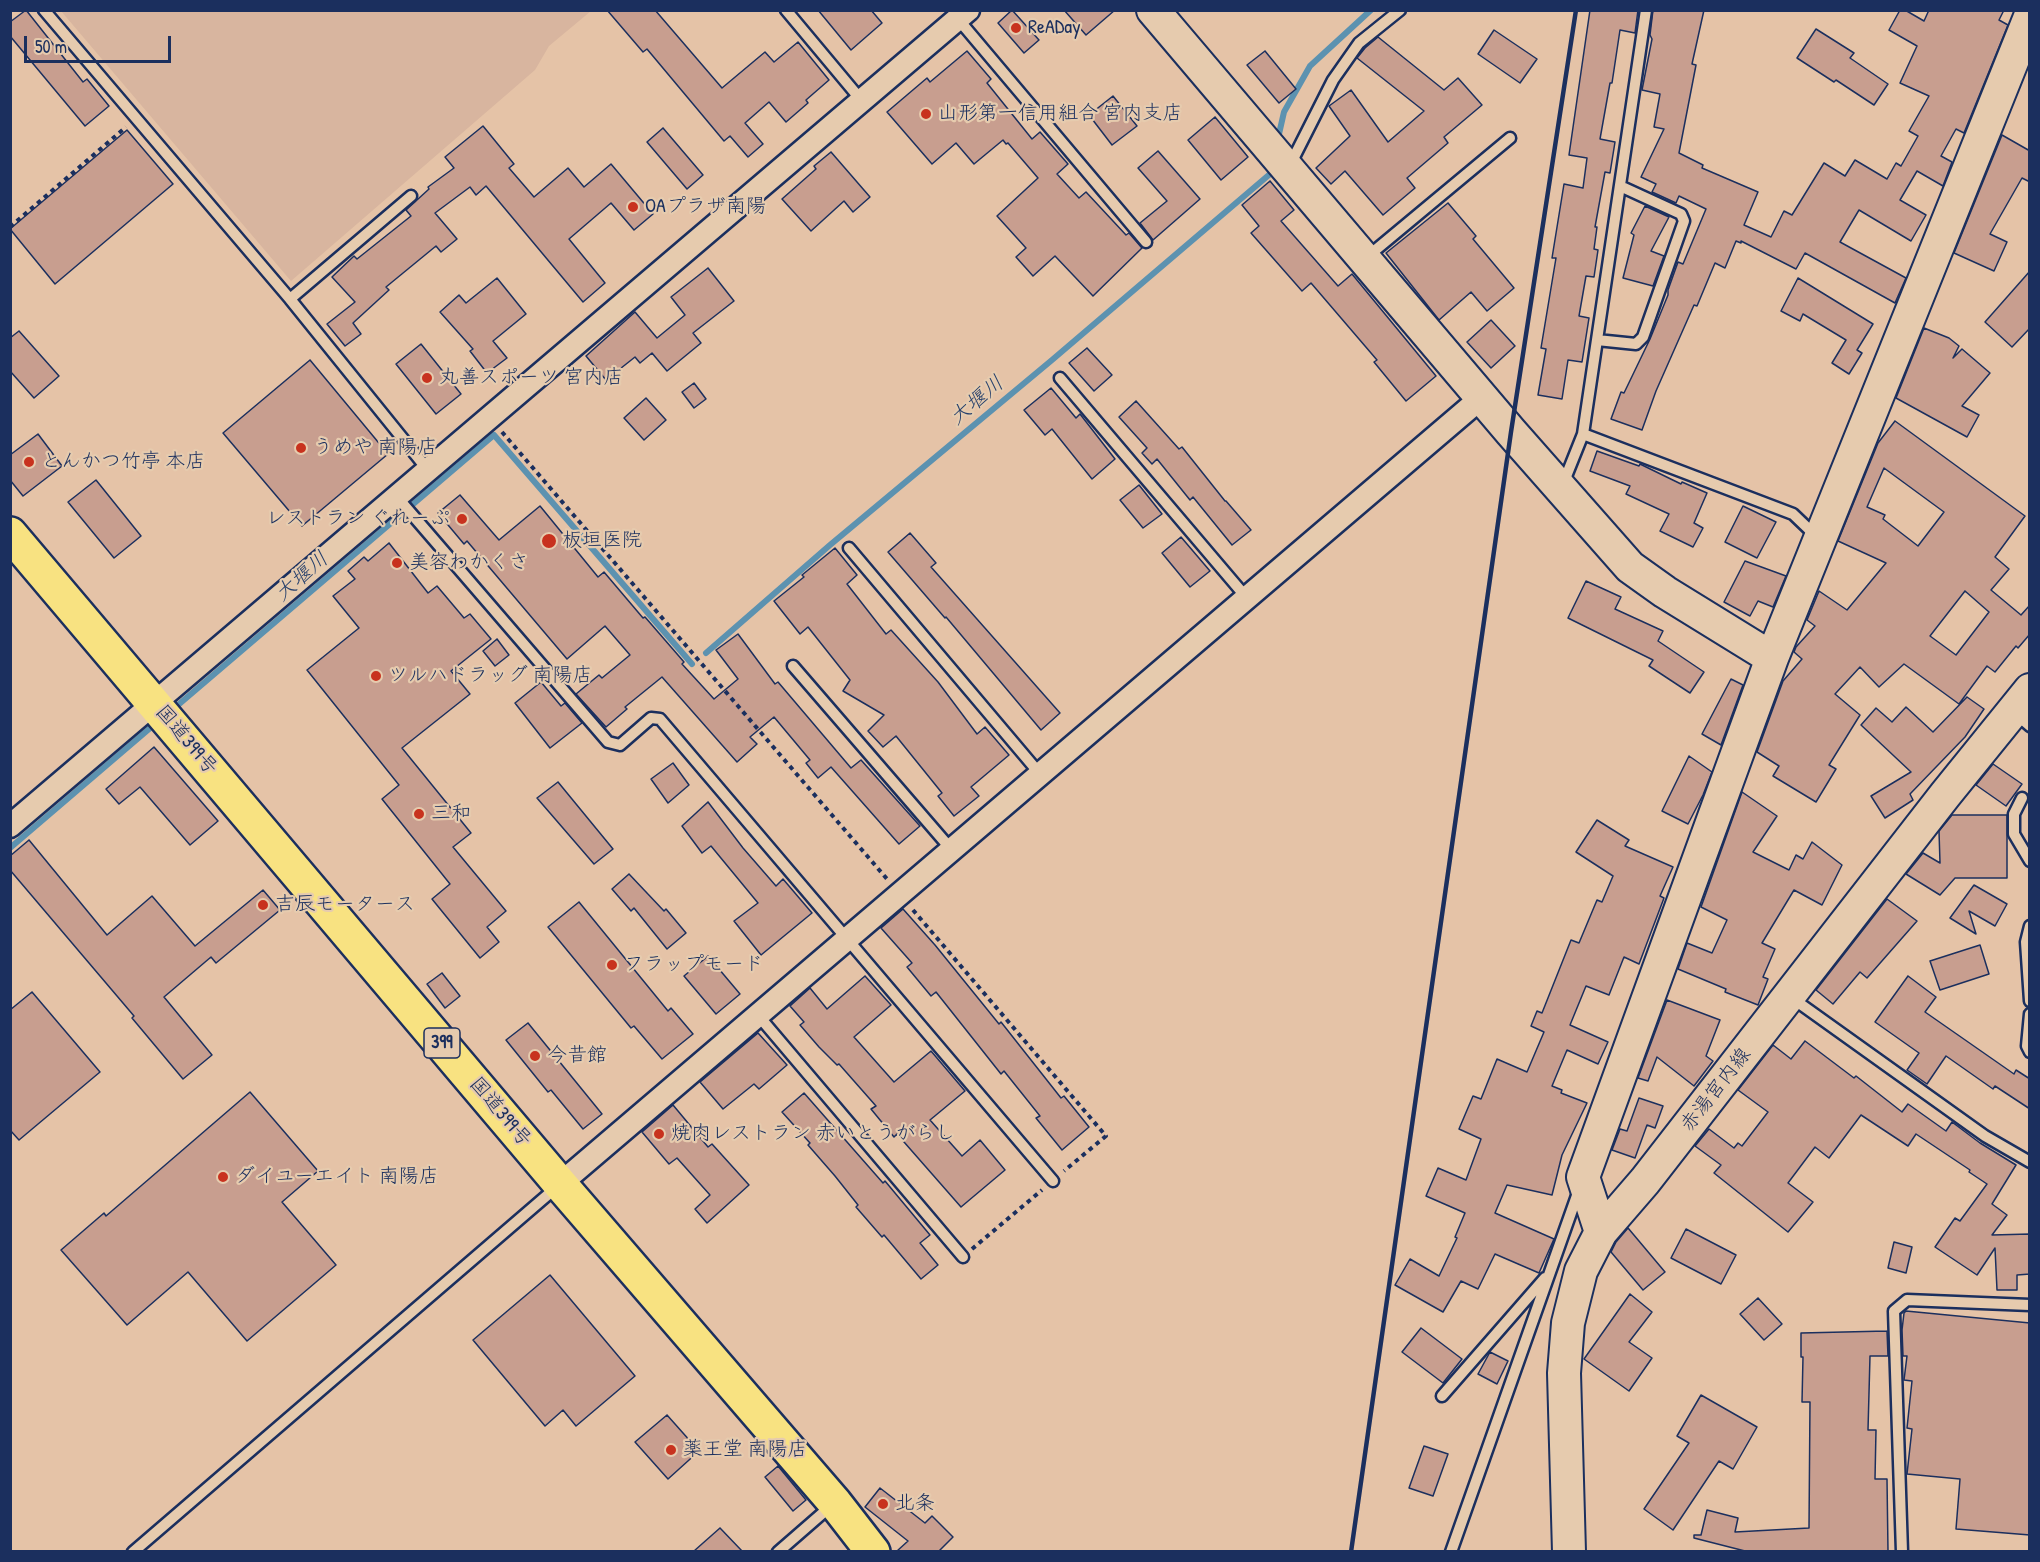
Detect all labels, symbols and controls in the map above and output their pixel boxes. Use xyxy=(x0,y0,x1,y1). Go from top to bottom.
place label: ReADay xyxy=(1028,16,1081,40)
marker: ReADay xyxy=(1009,21,1023,35)
scale bar xyxy=(27,24,174,62)
text: 50 m xyxy=(35,34,67,59)
place label: 山形第一信用組合 宮内支店 xyxy=(938,102,1183,126)
marker: 山形第一信用組合 宮内支店 xyxy=(919,107,933,121)
place label: OAプラザ南陽 xyxy=(645,195,766,219)
marker: OAプラザ南陽 xyxy=(626,200,640,214)
place label: 丸善スポーツ 宮内店 xyxy=(439,366,624,390)
marker: 丸善スポーツ 宮内店 xyxy=(420,371,434,385)
water label: 大堰川 xyxy=(945,371,1009,431)
place label: うめや 南陽店 xyxy=(313,436,438,460)
marker: うめや 南陽店 xyxy=(294,441,308,455)
place label: とんかつ竹亭 本店 xyxy=(41,450,206,474)
marker: とんかつ竹亭 本店 xyxy=(22,455,36,469)
place label: レストラン ぐれーぷ xyxy=(265,507,450,531)
marker: レストラン ぐれーぷ xyxy=(455,512,469,526)
place label: 板垣医院 xyxy=(562,529,642,553)
marker: 板垣医院 xyxy=(540,532,558,550)
water label: 大堰川 xyxy=(270,547,334,607)
place label: 美容わかくさ xyxy=(409,551,529,575)
marker: 美容わかくさ xyxy=(390,556,404,570)
place label: ツルハドラッグ 南陽店 xyxy=(388,664,593,688)
marker: ツルハドラッグ 南陽店 xyxy=(369,669,383,683)
street label: 国道399号 xyxy=(150,700,222,780)
place label: 三和 xyxy=(431,802,471,826)
marker: 三和 xyxy=(412,807,426,821)
place label: 吉辰モータース xyxy=(275,893,415,917)
marker: 吉辰モータース xyxy=(256,898,270,912)
place label: フラップモード xyxy=(624,953,764,977)
marker: フラップモード xyxy=(605,958,619,972)
road number: 399 xyxy=(424,1028,460,1058)
street label: 赤湯宮内線 xyxy=(1676,1043,1756,1137)
place label: 今昔館 xyxy=(547,1044,607,1068)
marker: 今昔館 xyxy=(528,1049,542,1063)
street label: 国道399号 xyxy=(464,1072,536,1152)
place label: 焼肉レストラン 赤いとうがらし xyxy=(671,1122,956,1146)
marker: 焼肉レストラン 赤いとうがらし xyxy=(652,1127,666,1141)
place label: ダイユーエイト 南陽店 xyxy=(235,1165,439,1189)
marker: ダイユーエイト 南陽店 xyxy=(216,1170,230,1184)
place label: 薬王堂 南陽店 xyxy=(683,1438,808,1462)
marker: 薬王堂 南陽店 xyxy=(664,1443,678,1457)
place label: 北条 xyxy=(895,1492,935,1516)
marker: 北条 xyxy=(876,1497,890,1511)

